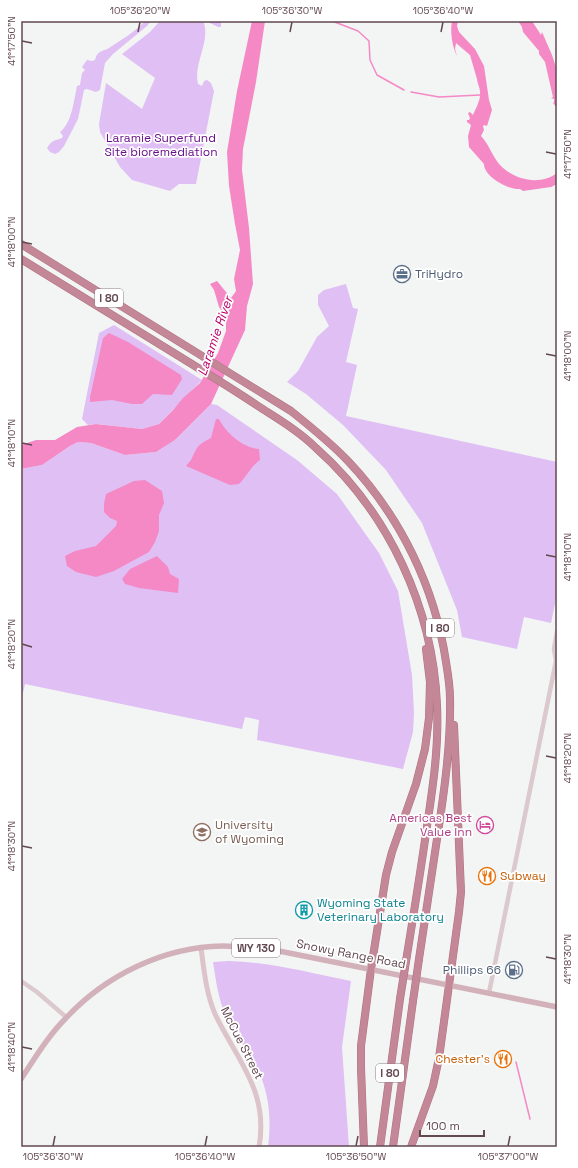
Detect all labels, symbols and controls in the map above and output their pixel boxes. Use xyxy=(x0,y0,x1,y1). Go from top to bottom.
text: 105°36'20"W xyxy=(110,4,170,17)
text: 105°36'30"W xyxy=(262,4,323,17)
text: 105°36'40"W xyxy=(413,4,473,17)
text: 41°17'50"N xyxy=(5,16,18,66)
text: 41°17'50"N xyxy=(561,129,574,179)
park label: Laramie Superfund Site bioremediation xyxy=(104,130,218,160)
text: 41°18'00"N xyxy=(5,217,18,267)
office icon: TriHydro xyxy=(392,264,412,284)
place label: TriHydro xyxy=(415,266,463,282)
road number: I 80 xyxy=(95,289,123,307)
water label: Laramie River xyxy=(193,292,237,378)
text: 41°18'00"N xyxy=(561,331,574,381)
text: 41°18'10"N xyxy=(5,419,18,467)
text: 41°18'10"N xyxy=(561,533,574,581)
text: 41°18'20"N xyxy=(5,619,18,669)
road number: I 80 xyxy=(426,619,454,637)
text: 41°18'20"N xyxy=(561,733,574,783)
place label: Americas Best Value Inn xyxy=(389,810,472,840)
hotel icon: Americas Best Value Inn xyxy=(475,815,495,835)
place label: University of Wyoming xyxy=(215,817,284,847)
text: 41°18'30"N xyxy=(5,821,18,871)
school or university icon: University of Wyoming xyxy=(192,822,212,842)
restaurant icon: Subway xyxy=(477,866,497,886)
place label: Subway xyxy=(500,868,546,884)
place label: Wyoming State Veterinary Laboratory xyxy=(317,895,444,925)
building icon: Wyoming State Veterinary Laboratory xyxy=(294,900,314,920)
text: 41°18'30"N xyxy=(561,934,574,984)
street label: Snowy Range Road xyxy=(295,936,407,972)
road number: WY 130 xyxy=(232,939,280,957)
fuel station icon: Phillips 66 xyxy=(504,960,524,980)
place label: Phillips 66 xyxy=(443,962,501,978)
street label: McCue Street xyxy=(217,1004,267,1082)
text: 41°18'40"N xyxy=(5,1022,18,1072)
restaurant icon: Chester's xyxy=(493,1049,513,1069)
place label: Chester's xyxy=(435,1051,490,1067)
road number: I 80 xyxy=(376,1064,404,1082)
scale bar xyxy=(420,1112,484,1138)
text: 100 m xyxy=(426,1118,460,1134)
text: 105°36'30"W xyxy=(23,1150,84,1163)
text: 105°36'40"W xyxy=(175,1150,235,1163)
text: 105°36'50"W xyxy=(326,1150,386,1163)
text: 105°37'00"W xyxy=(478,1150,538,1163)

